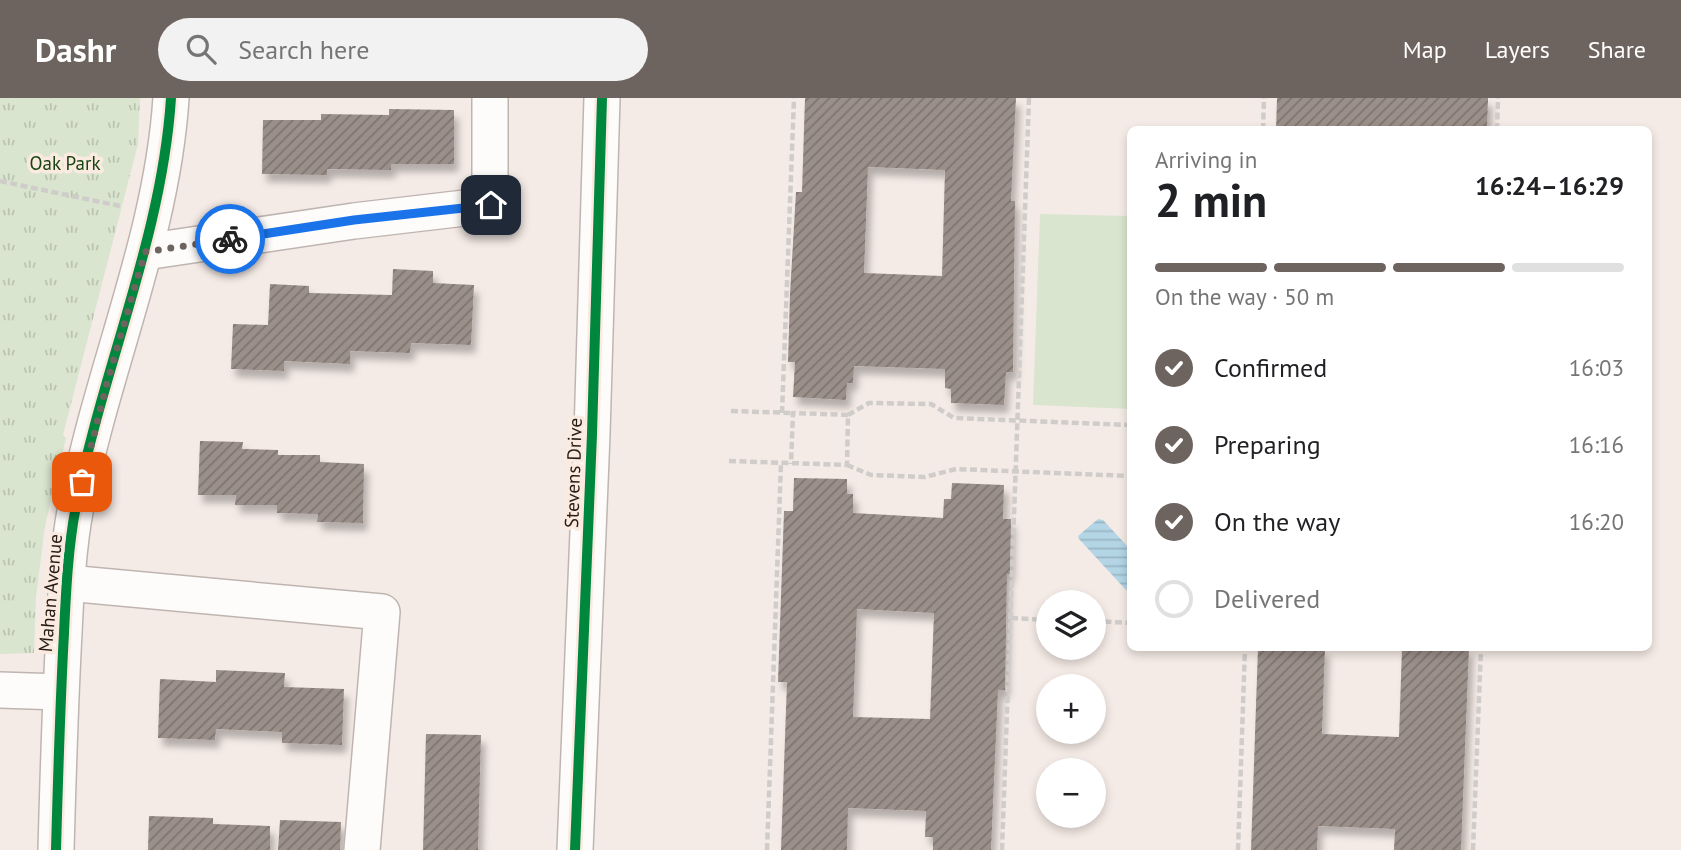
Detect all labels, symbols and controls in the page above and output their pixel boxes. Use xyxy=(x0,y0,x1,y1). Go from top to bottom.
search box xyxy=(158,18,648,81)
text: Dashr xyxy=(35,28,116,71)
icon: search xyxy=(182,30,220,68)
text: Search here xyxy=(238,33,369,66)
text: Map xyxy=(1403,34,1447,65)
text: Layers xyxy=(1485,34,1550,65)
text: Share xyxy=(1588,34,1646,65)
text: Arriving in xyxy=(1155,145,1257,174)
park label: Oak Park xyxy=(30,151,100,175)
text: 16:24–16:29 xyxy=(1475,169,1624,202)
text: 2 min xyxy=(1155,170,1267,230)
pin xyxy=(461,175,521,235)
icon: home xyxy=(472,186,510,224)
courier xyxy=(195,204,265,274)
icon: bike xyxy=(211,220,249,258)
text: On the way · 50 m xyxy=(1155,282,1334,311)
icon: check xyxy=(1155,349,1193,387)
text: Confirmed xyxy=(1214,351,1327,384)
text: 16:03 xyxy=(1569,353,1624,382)
street label: Stevens Drive xyxy=(559,418,587,528)
icon: check xyxy=(1155,426,1193,464)
text: Preparing xyxy=(1214,428,1321,461)
text: 16:16 xyxy=(1569,430,1624,459)
pin xyxy=(52,452,112,512)
icon: bag xyxy=(63,463,101,501)
icon: check xyxy=(1155,503,1193,541)
text: On the way xyxy=(1214,505,1340,538)
text: 16:20 xyxy=(1569,507,1624,536)
street label: Mahan Avenue xyxy=(33,533,67,653)
text: Delivered xyxy=(1214,582,1320,615)
map controls xyxy=(1036,590,1106,828)
button: layers xyxy=(1036,590,1106,660)
button: + xyxy=(1036,674,1106,744)
button: − xyxy=(1036,758,1106,828)

